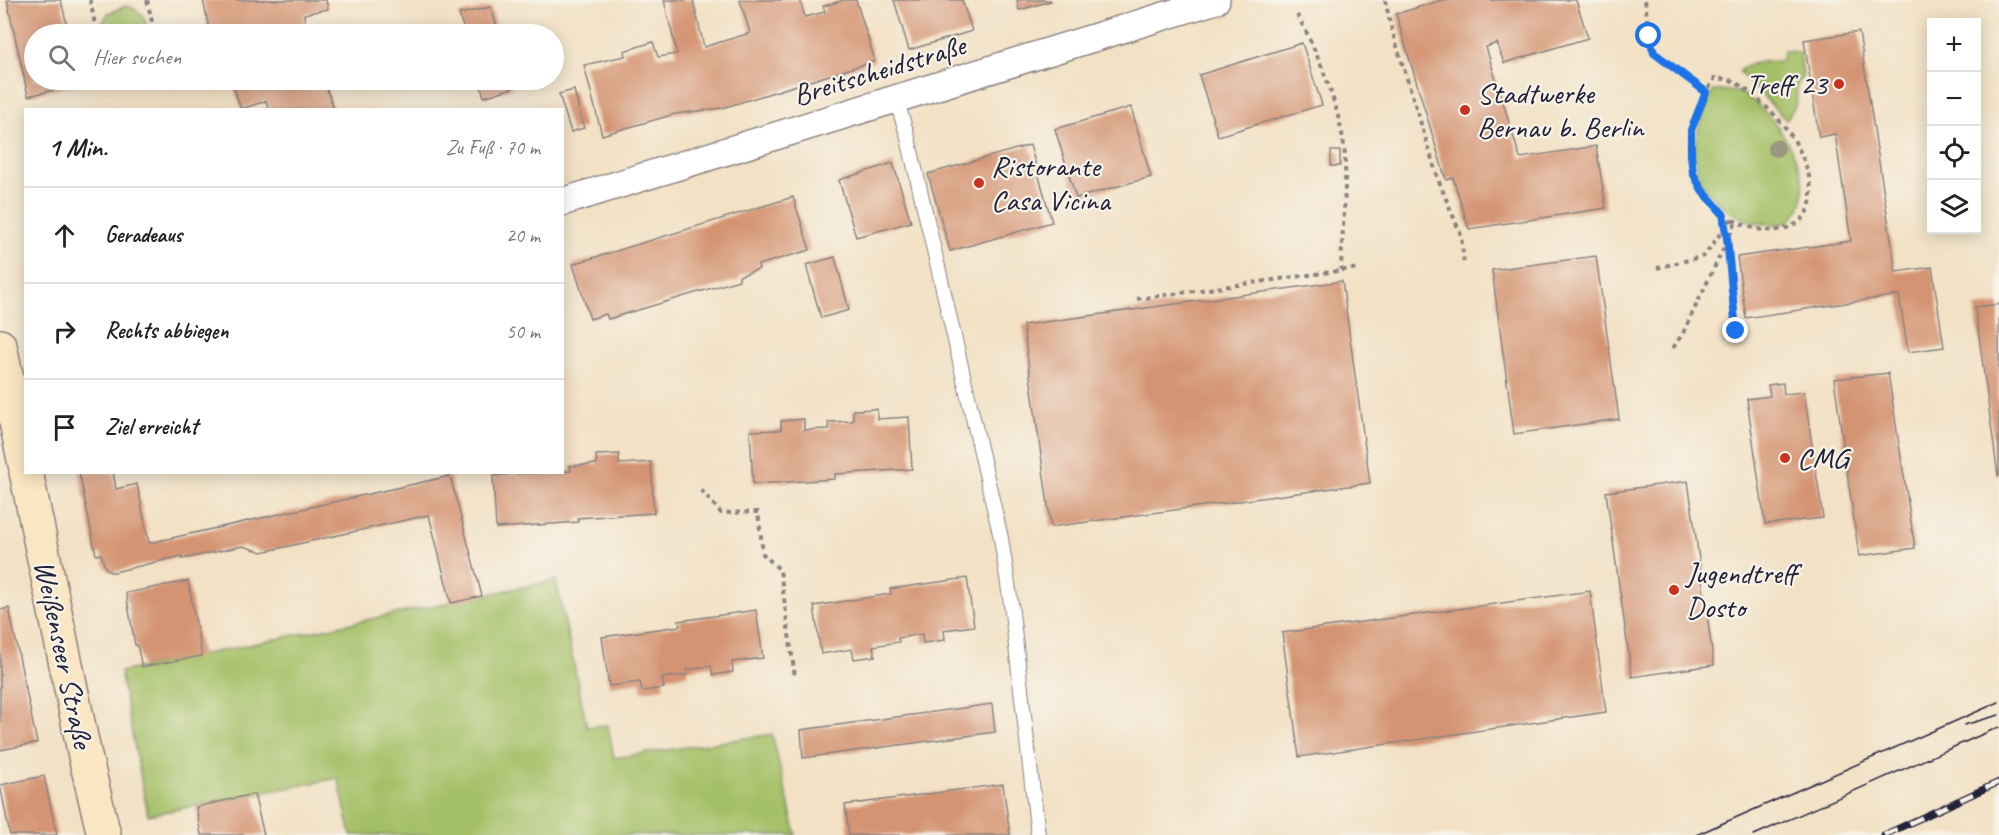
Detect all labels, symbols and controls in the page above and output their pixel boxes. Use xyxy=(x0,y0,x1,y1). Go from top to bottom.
map controls xyxy=(1927,18,1981,234)
button: + xyxy=(1927,18,1981,72)
route start xyxy=(1635,22,1661,48)
search box xyxy=(24,24,564,90)
street label: Breitscheidstraße xyxy=(788,25,972,114)
icon: search xyxy=(45,41,78,74)
text: Hier suchen xyxy=(93,43,181,71)
place label: Treff 23 xyxy=(1746,65,1829,103)
button: − xyxy=(1927,72,1981,126)
place label: Stadtwerke Bernau b. Berlin xyxy=(1477,74,1645,146)
marker: Treff 23 xyxy=(1832,77,1846,91)
marker: Stadtwerke Bernau b. Berlin xyxy=(1458,103,1472,117)
button: locate xyxy=(1927,126,1981,180)
text: 1 Min. xyxy=(48,131,107,164)
text: Zu Fuß · 70 m xyxy=(446,135,540,160)
place label: Ristorante Casa Vicina xyxy=(991,147,1112,219)
marker: Ristorante Casa Vicina xyxy=(972,176,986,190)
button: layers xyxy=(1927,180,1981,234)
icon: ahead xyxy=(48,219,81,252)
text: Geradeaus xyxy=(105,221,182,249)
text: 20 m xyxy=(506,223,540,248)
icon: right xyxy=(48,315,81,348)
text: Rechts abbiegen xyxy=(105,317,228,345)
route end xyxy=(1722,317,1748,343)
text: 50 m xyxy=(506,319,540,344)
icon: arrive xyxy=(48,411,81,444)
text: Ziel erreicht xyxy=(105,413,198,441)
place label: CMG xyxy=(1797,439,1852,477)
marker: CMG xyxy=(1778,451,1792,465)
place label: Jugendtreff Dosto xyxy=(1684,554,1803,626)
street label: Weißenseer Straße xyxy=(26,557,103,754)
marker: Jugendtreff Dosto xyxy=(1667,583,1681,597)

